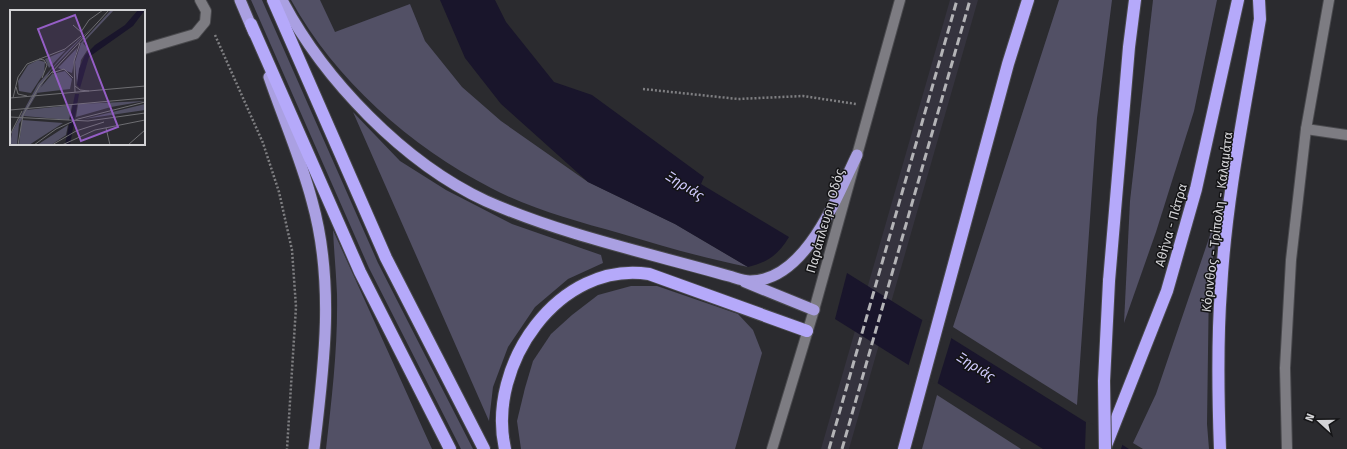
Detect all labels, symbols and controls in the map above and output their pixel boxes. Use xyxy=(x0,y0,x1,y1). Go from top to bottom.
inset map xyxy=(10,10,145,145)
street label: Κόρινθος - Τρίπολη - Καλαμάτα xyxy=(1198,131,1236,313)
street label: Παράπλευρη Οδός xyxy=(803,167,847,275)
water label: Ξηριάς xyxy=(663,168,708,204)
street label: Αθήνα - Πάτρα xyxy=(1152,181,1190,268)
water label: Ξηριάς xyxy=(954,349,999,385)
north arrow xyxy=(1299,401,1339,441)
text: N xyxy=(1303,412,1318,423)

